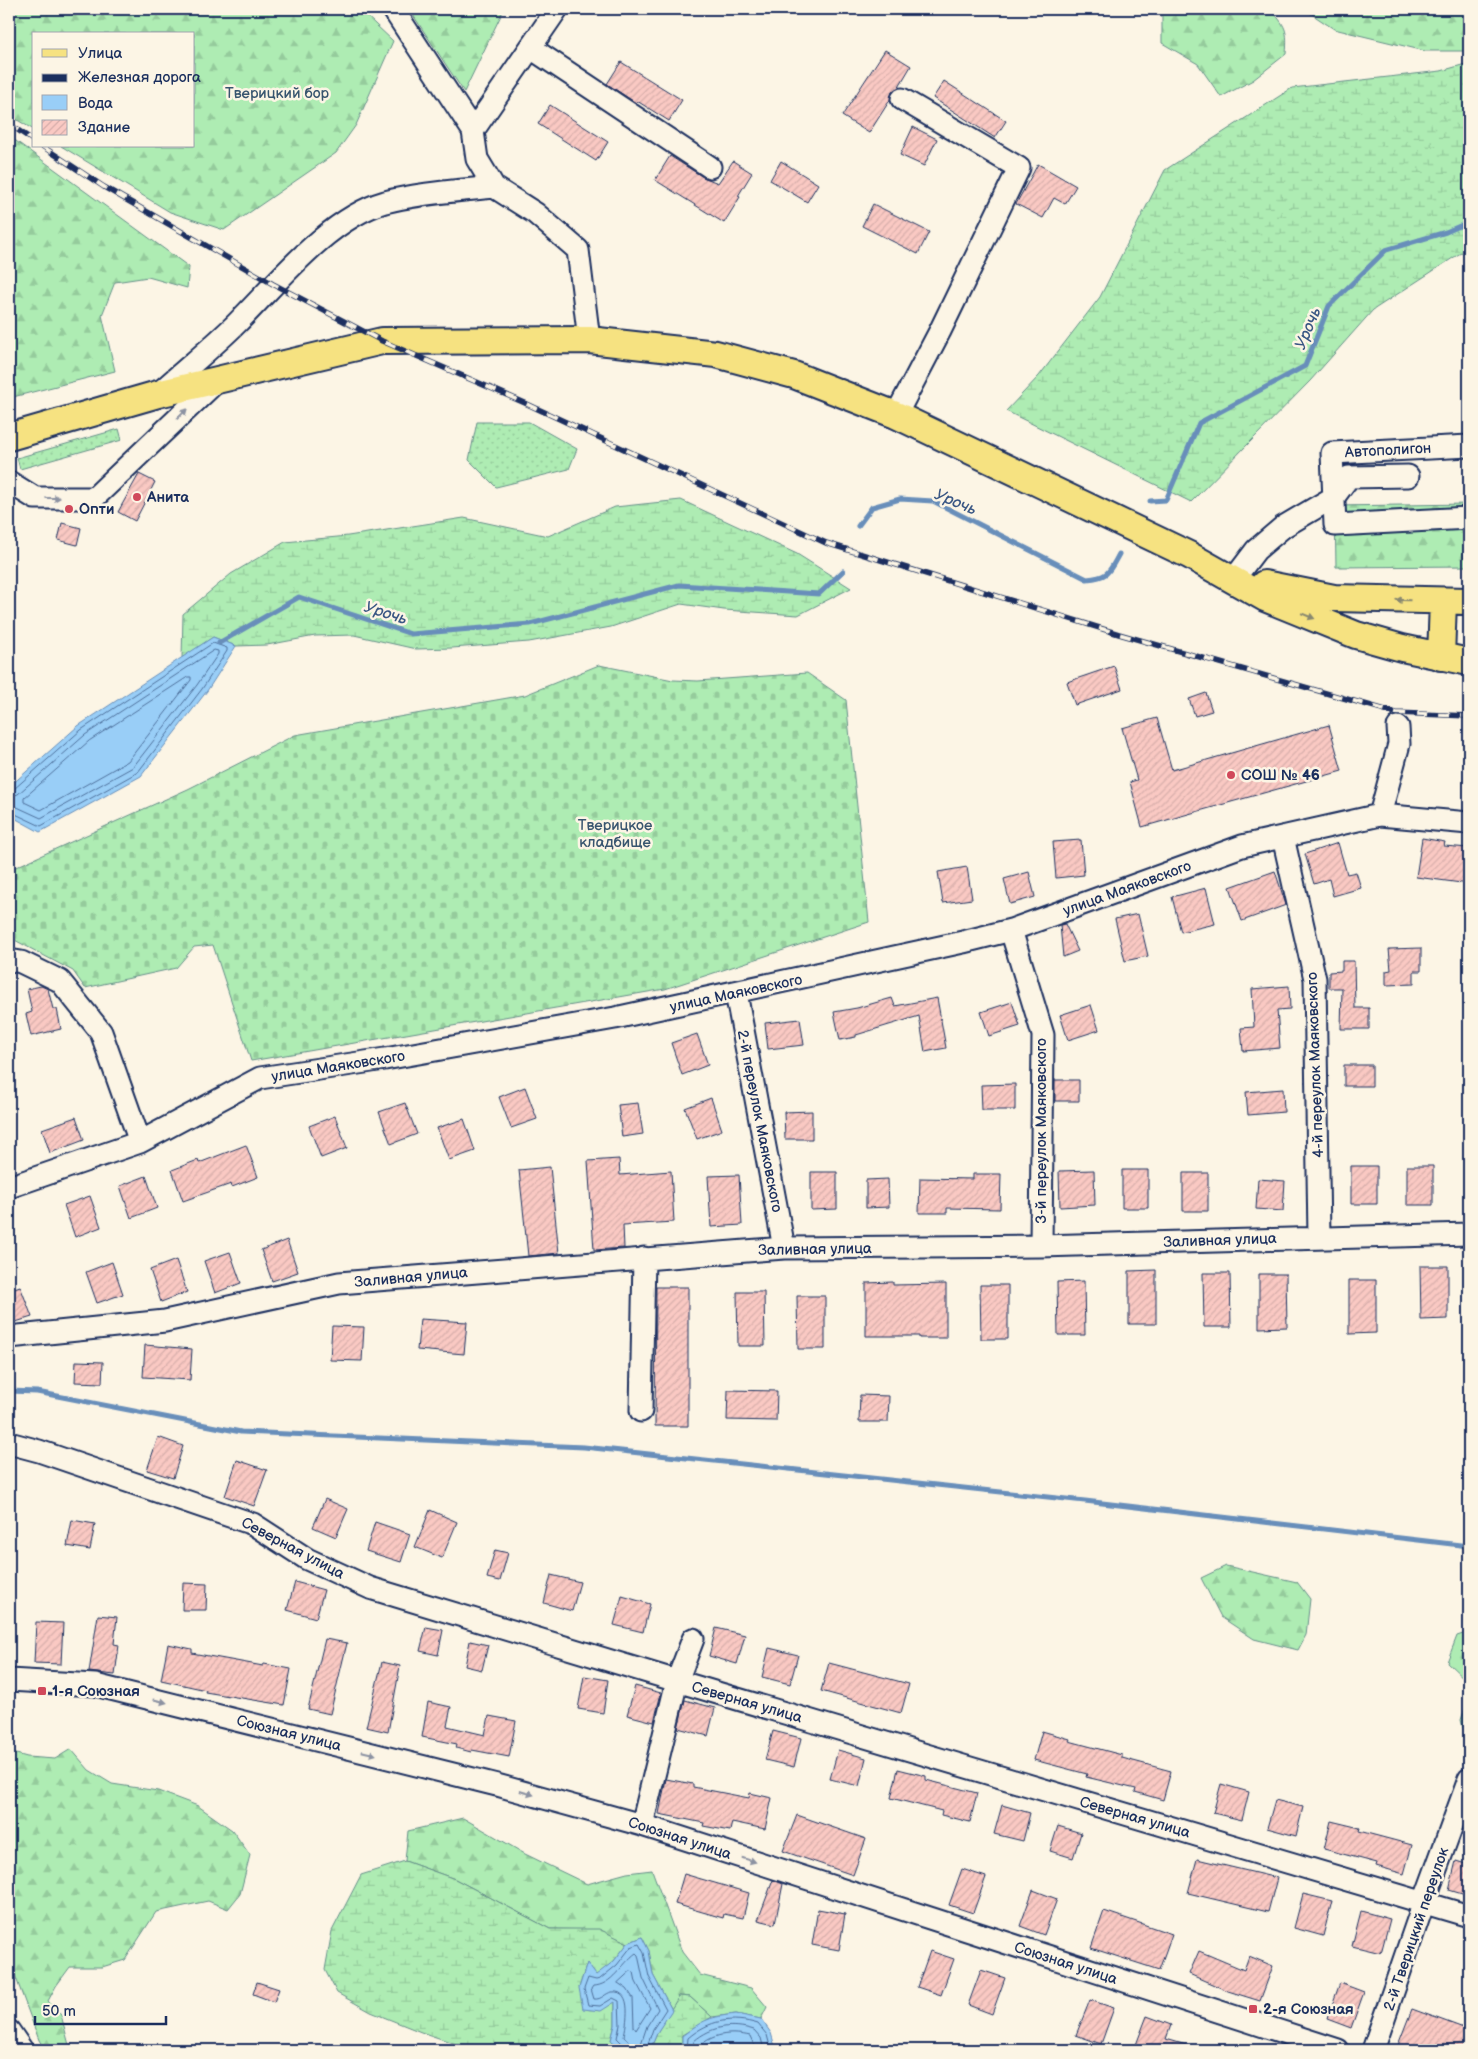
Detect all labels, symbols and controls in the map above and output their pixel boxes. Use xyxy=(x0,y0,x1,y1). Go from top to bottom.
legend xyxy=(32,32,195,148)
text: Улица xyxy=(78,44,123,63)
text: Железная дорога xyxy=(78,68,201,87)
park label: Тверицкий бор xyxy=(225,84,330,103)
text: Вода xyxy=(78,94,113,113)
text: Здание xyxy=(78,118,130,137)
water label: Урочь xyxy=(1291,305,1326,353)
one-way arrow xyxy=(176,408,188,420)
street label: Автополигон xyxy=(1343,439,1432,462)
water label: Урочь xyxy=(931,485,979,520)
place label: Анита xyxy=(146,488,189,507)
marker: Анита xyxy=(131,491,143,503)
one-way arrow xyxy=(45,494,61,502)
place label: Опти xyxy=(79,500,114,519)
marker: Опти xyxy=(63,503,75,515)
one-way arrow xyxy=(1395,595,1411,603)
water label: Урочь xyxy=(362,598,409,629)
one-way arrow xyxy=(1301,613,1316,620)
place label: СОШ № 46 xyxy=(1241,766,1320,785)
marker: СОШ № 46 xyxy=(1225,769,1237,781)
park label: Тверицкое кладбище xyxy=(578,816,652,852)
street label: улица Маяковского xyxy=(1061,856,1194,920)
street label: улица Маяковского xyxy=(668,970,804,1017)
street label: 4-й переулок Маяковского xyxy=(1303,972,1328,1158)
street label: 2-й переулок Маяковского xyxy=(732,1028,787,1214)
street label: 3-й переулок Маяковского xyxy=(1032,1038,1051,1224)
street label: улица Маяковского xyxy=(270,1047,406,1086)
street label: Заливная улица xyxy=(1163,1229,1277,1252)
street label: Заливная улица xyxy=(758,1239,872,1260)
street label: Заливная улица xyxy=(354,1263,469,1292)
street label: Северная улица xyxy=(238,1513,348,1584)
street label: Северная улица xyxy=(689,1678,805,1727)
place label: 1-я Союзная xyxy=(52,1682,140,1701)
marker: 1-я Союзная xyxy=(36,1685,48,1697)
one-way arrow xyxy=(153,1697,168,1705)
street label: Союзная улица xyxy=(234,1711,343,1756)
one-way arrow xyxy=(362,1749,377,1757)
one-way arrow xyxy=(519,1790,534,1798)
street label: Северная улица xyxy=(1077,1793,1193,1842)
street label: Союзная улица xyxy=(626,1813,734,1864)
street label: 2-й Тверицкий переулок xyxy=(1380,1845,1453,2013)
one-way arrow xyxy=(742,1857,757,1865)
street label: Союзная улица xyxy=(1012,1938,1120,1989)
scale bar xyxy=(35,1994,166,2026)
place label: 2-я Союзная xyxy=(1263,2000,1354,2019)
text: 50 m xyxy=(42,2002,76,2021)
marker: 2-я Союзная xyxy=(1247,2003,1259,2015)

